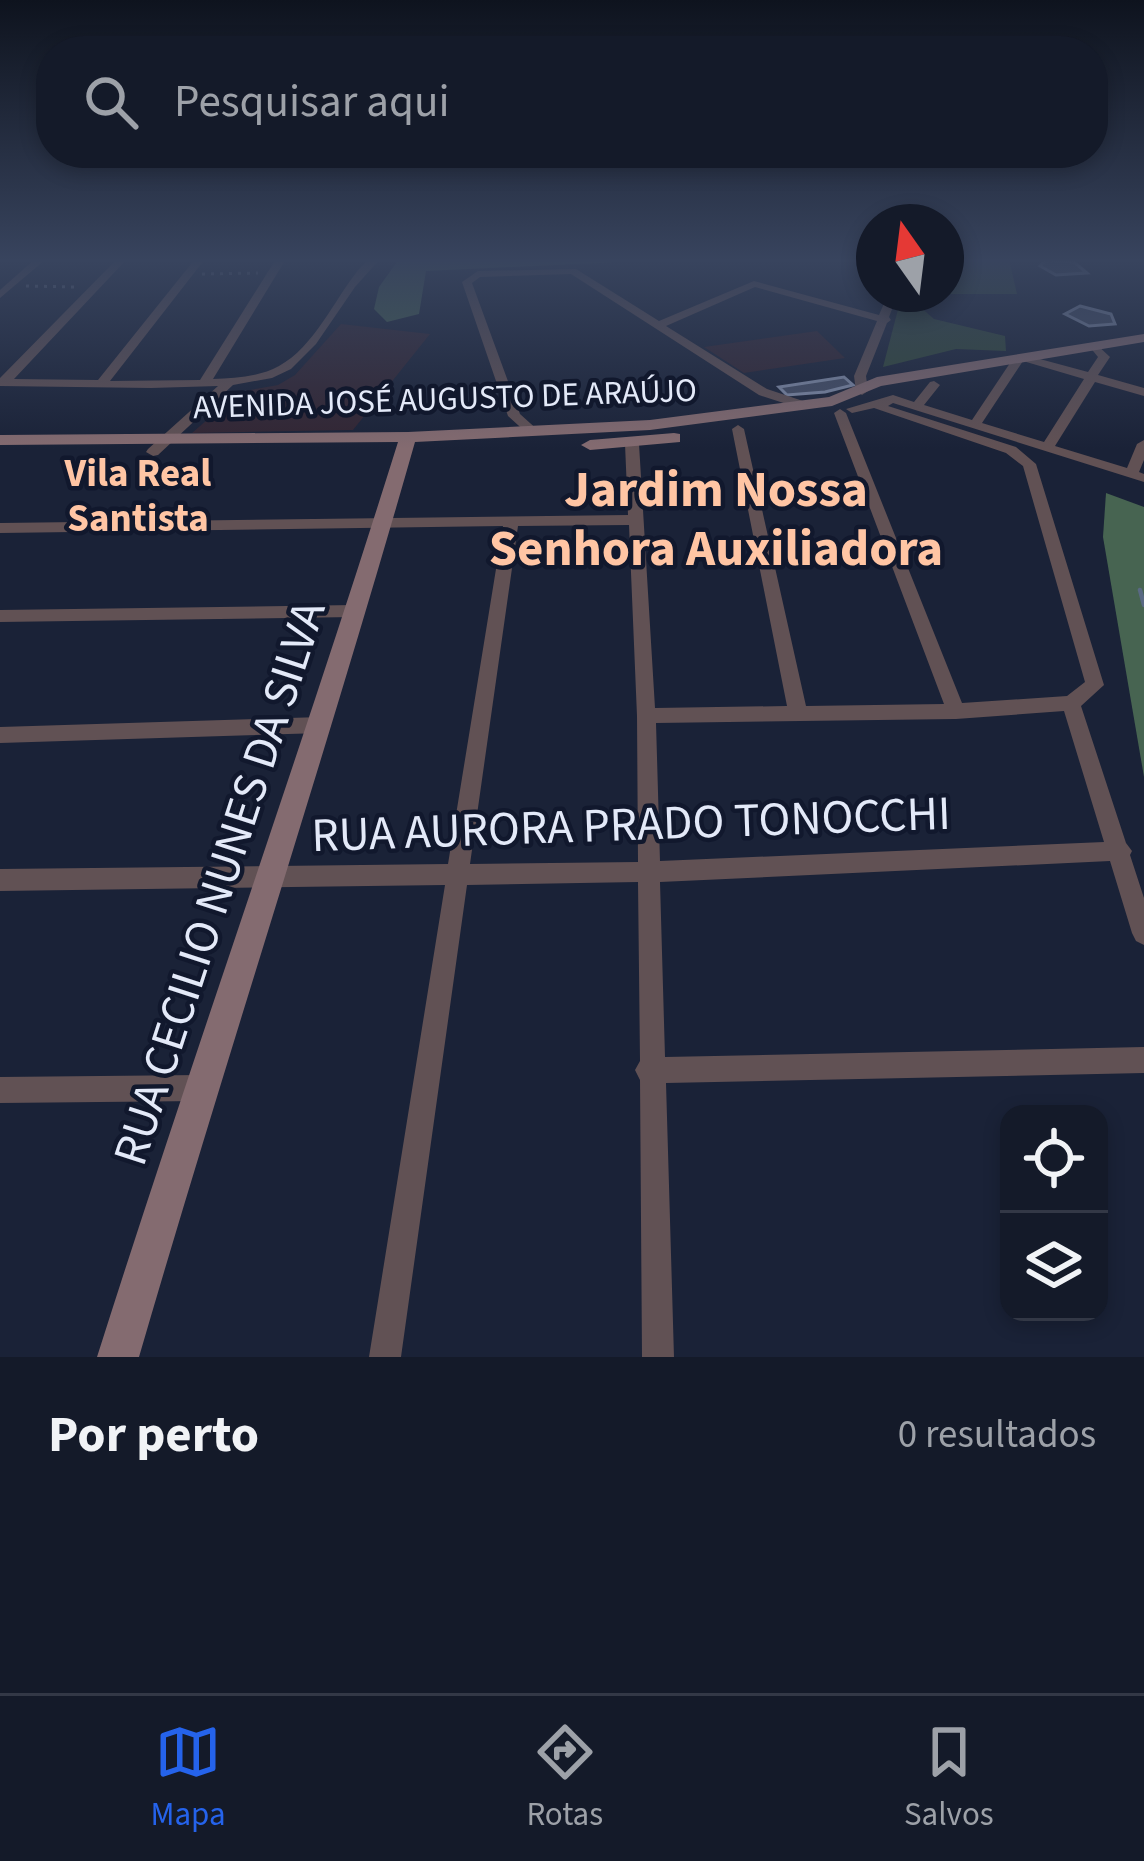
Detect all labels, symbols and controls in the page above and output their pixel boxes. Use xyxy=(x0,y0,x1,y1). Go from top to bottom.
search box xyxy=(36,36,1108,168)
icon: search xyxy=(78,69,144,135)
text: Pesquisar aqui xyxy=(174,70,449,134)
north arrow xyxy=(856,204,964,312)
street label: AVENIDA JOSÉ AUGUSTO DE ARAÚJO xyxy=(192,367,698,431)
district label: Vila Real Santista xyxy=(64,446,211,547)
district label: Jardim Nossa Senhora Auxiliadora xyxy=(489,454,943,585)
street label: RUA CECILIO NUNES DA SILVA xyxy=(97,592,343,1174)
street label: RUA AURORA PRADO TONOCCHI xyxy=(310,780,952,870)
map controls xyxy=(1000,1105,1108,1321)
button: locate xyxy=(1000,1105,1108,1213)
button: layers xyxy=(1000,1213,1108,1321)
text: Por perto xyxy=(48,1399,259,1471)
text: 0 resultados xyxy=(898,1407,1096,1463)
tab: Mapa xyxy=(150,1719,226,1838)
tab: Rotas xyxy=(526,1719,603,1838)
tab: Salvos xyxy=(904,1719,994,1838)

